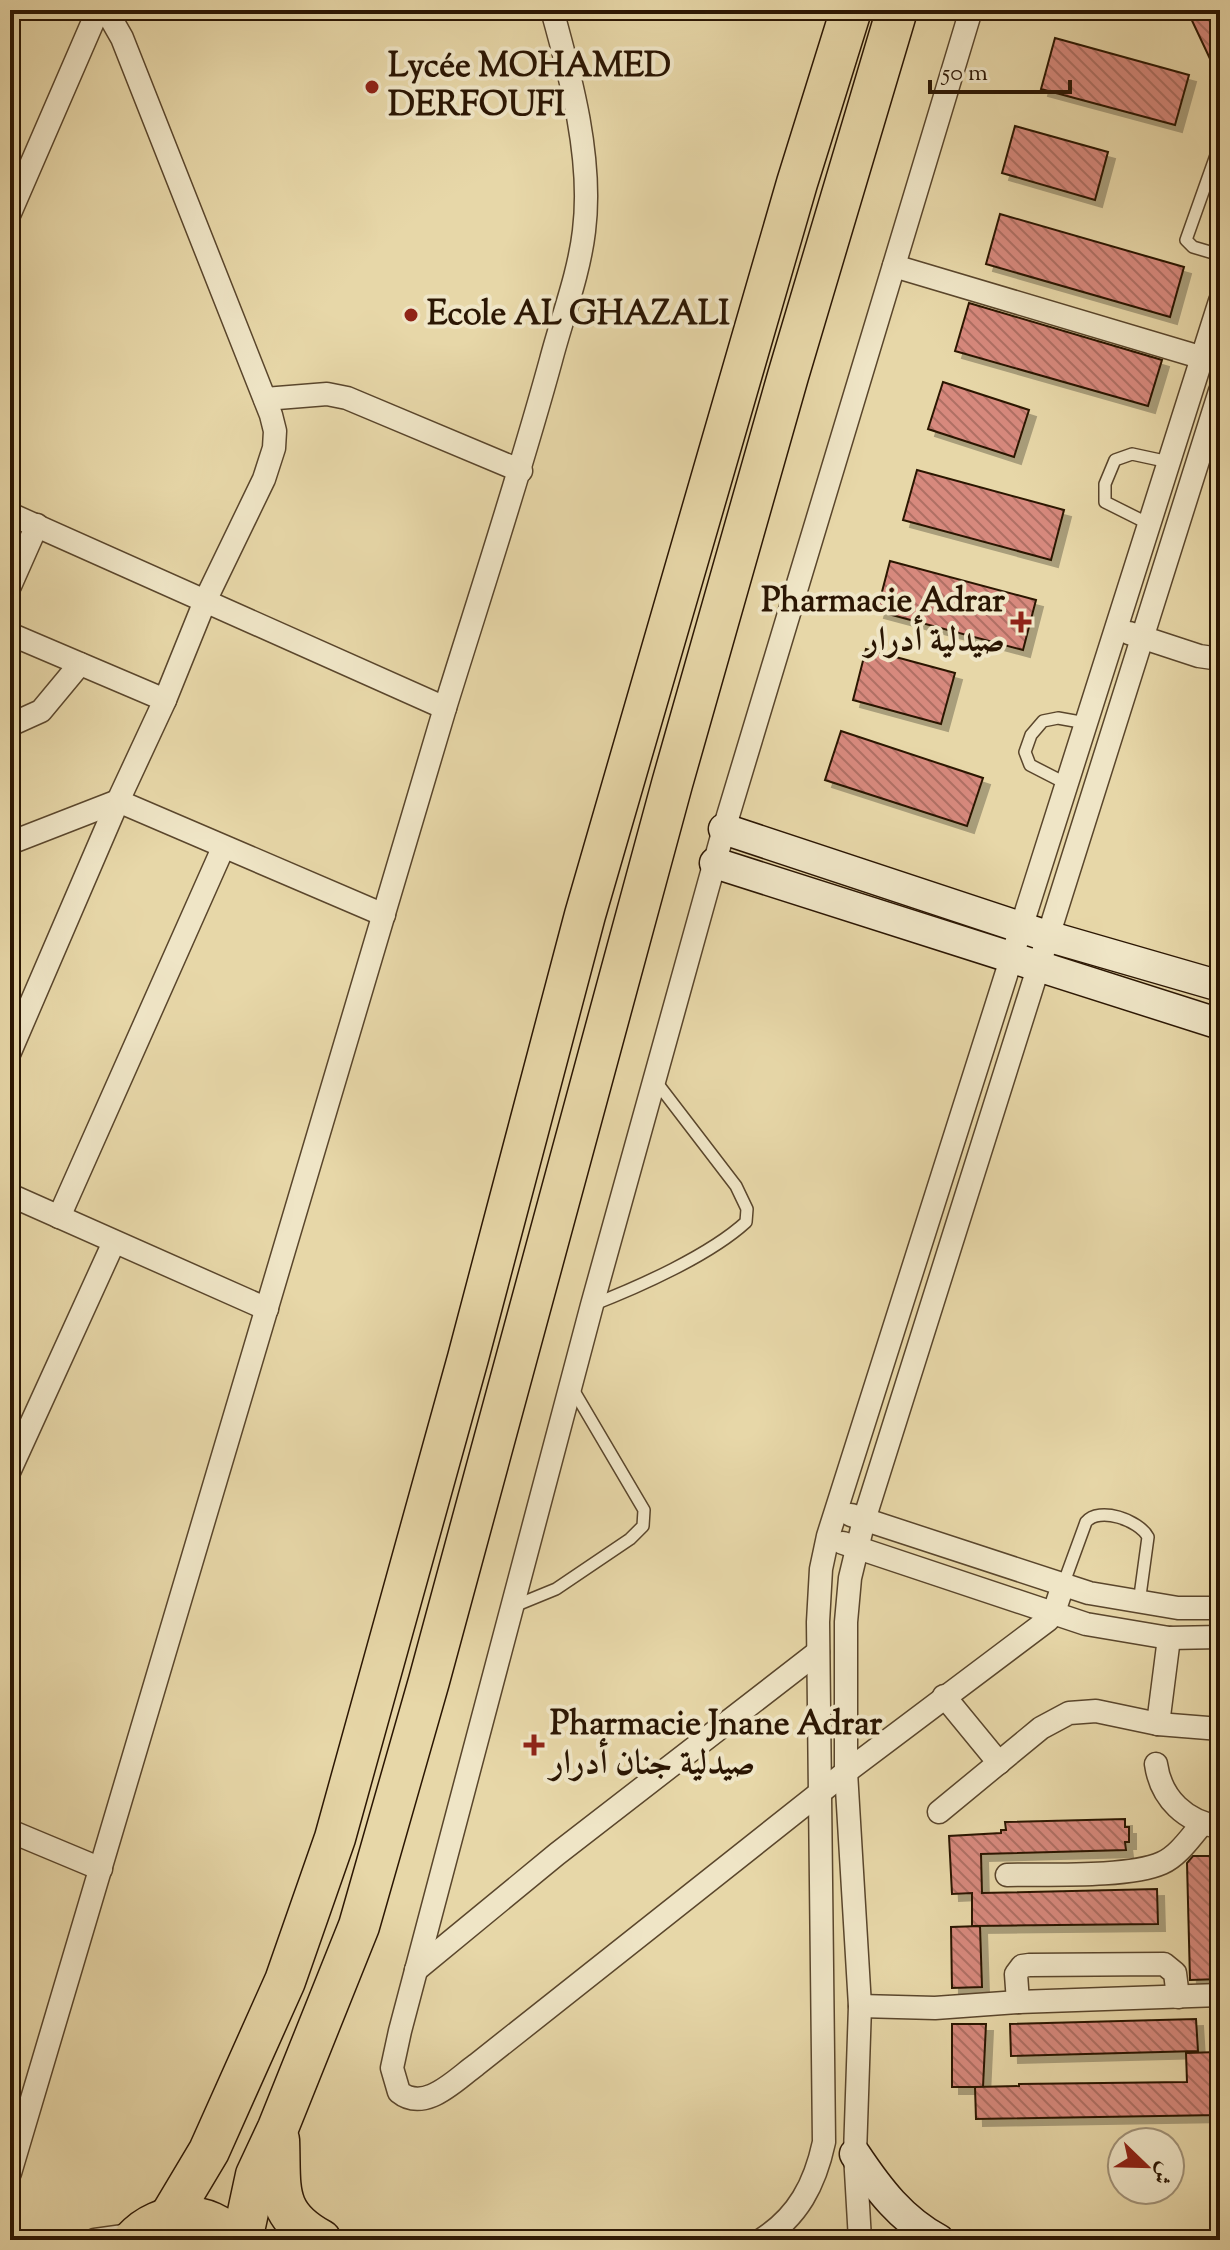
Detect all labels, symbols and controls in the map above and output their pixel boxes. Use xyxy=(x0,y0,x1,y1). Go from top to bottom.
place label: Lycée MOHAMED DERFOUFI xyxy=(388,43,671,131)
scale bar xyxy=(930,44,1070,94)
text: 50 m xyxy=(940,57,988,91)
marker: Lycée MOHAMED DERFOUFI xyxy=(363,78,381,96)
place label: Ecole AL GHAZALI xyxy=(427,291,730,340)
marker: Ecole AL GHAZALI xyxy=(402,306,420,324)
place label: Pharmacie Adrar صيدلية أدرار xyxy=(761,578,1005,666)
marker: Pharmacie Adrar صيدلية أدرار xyxy=(1012,613,1030,631)
place label: Pharmacie Jnane Adrar صيدلية جنان أدرار xyxy=(546,1701,883,1789)
marker: Pharmacie Jnane Adrar صيدلية جنان أدرار xyxy=(525,1736,543,1754)
north arrow xyxy=(1106,2126,1186,2206)
text: ش xyxy=(1143,2156,1181,2189)

